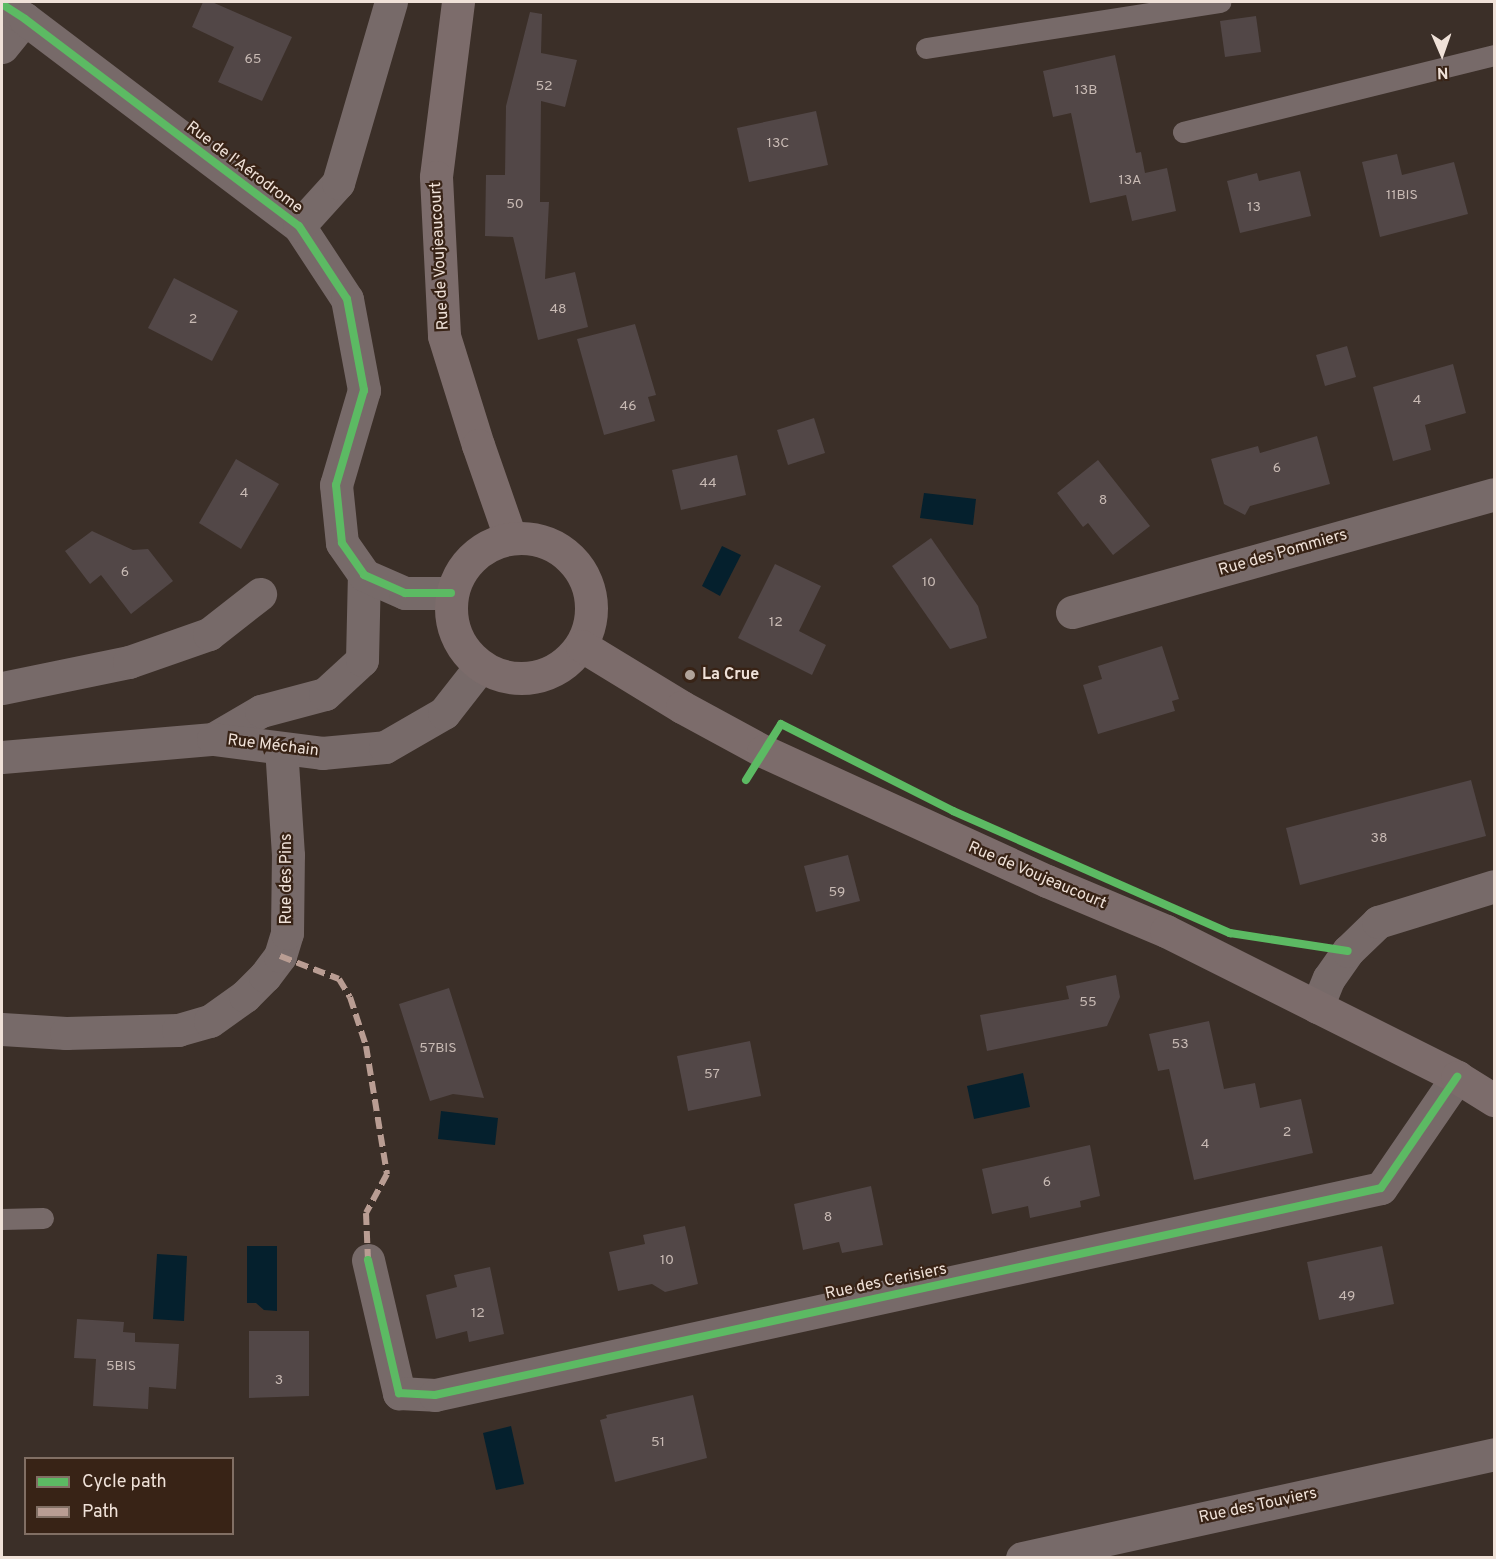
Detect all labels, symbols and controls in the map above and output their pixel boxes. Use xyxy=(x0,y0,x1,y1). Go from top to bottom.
north arrow xyxy=(1412,24,1472,84)
house number: 65 xyxy=(244,52,262,68)
text: N xyxy=(1437,62,1449,82)
house number: 52 xyxy=(535,79,553,95)
house number: 13B xyxy=(1075,83,1097,99)
street label: Rue de l'Aérodrome xyxy=(182,118,306,218)
house number: 13C xyxy=(767,136,789,152)
house number: 13A xyxy=(1118,173,1142,189)
street label: Rue de Voujeaucourt xyxy=(427,181,453,331)
house number: 11BIS xyxy=(1386,188,1418,204)
house number: 50 xyxy=(506,197,524,213)
house number: 13 xyxy=(1247,200,1261,216)
house number: 48 xyxy=(549,302,567,318)
house number: 2 xyxy=(189,312,197,328)
house number: 4 xyxy=(1413,393,1421,409)
house number: 46 xyxy=(619,399,637,415)
house number: 6 xyxy=(1273,461,1281,477)
house number: 44 xyxy=(699,476,717,492)
house number: 4 xyxy=(240,486,248,502)
house number: 8 xyxy=(1099,493,1107,509)
street label: Rue des Pommiers xyxy=(1216,525,1350,581)
house number: 6 xyxy=(121,565,129,581)
house number: 10 xyxy=(922,575,936,591)
house number: 12 xyxy=(769,615,783,631)
place label: La Crue xyxy=(702,665,759,685)
marker: La Crue xyxy=(683,668,697,682)
street label: Rue Méchain xyxy=(226,731,320,761)
house number: 38 xyxy=(1371,831,1387,847)
street label: Rue des Pins xyxy=(277,833,297,925)
street label: Rue de Voujeaucourt xyxy=(965,838,1109,914)
house number: 59 xyxy=(829,885,845,901)
house number: 55 xyxy=(1079,995,1097,1011)
house number: 53 xyxy=(1171,1037,1189,1053)
house number: 57BIS xyxy=(419,1041,457,1057)
house number: 57 xyxy=(704,1067,720,1083)
house number: 2 xyxy=(1283,1125,1291,1141)
house number: 4 xyxy=(1201,1137,1209,1153)
house number: 6 xyxy=(1043,1175,1051,1191)
house number: 8 xyxy=(824,1210,832,1226)
house number: 10 xyxy=(660,1253,674,1269)
street label: Rue des Cerisiers xyxy=(823,1260,949,1304)
house number: 49 xyxy=(1339,1289,1355,1305)
house number: 12 xyxy=(471,1306,485,1322)
house number: 5BIS xyxy=(106,1359,136,1375)
house number: 3 xyxy=(275,1373,283,1389)
house number: 51 xyxy=(651,1435,665,1451)
legend xyxy=(24,1457,234,1535)
text: Cycle path xyxy=(82,1471,167,1494)
street label: Rue des Touviers xyxy=(1197,1484,1319,1528)
text: Path xyxy=(82,1501,119,1524)

